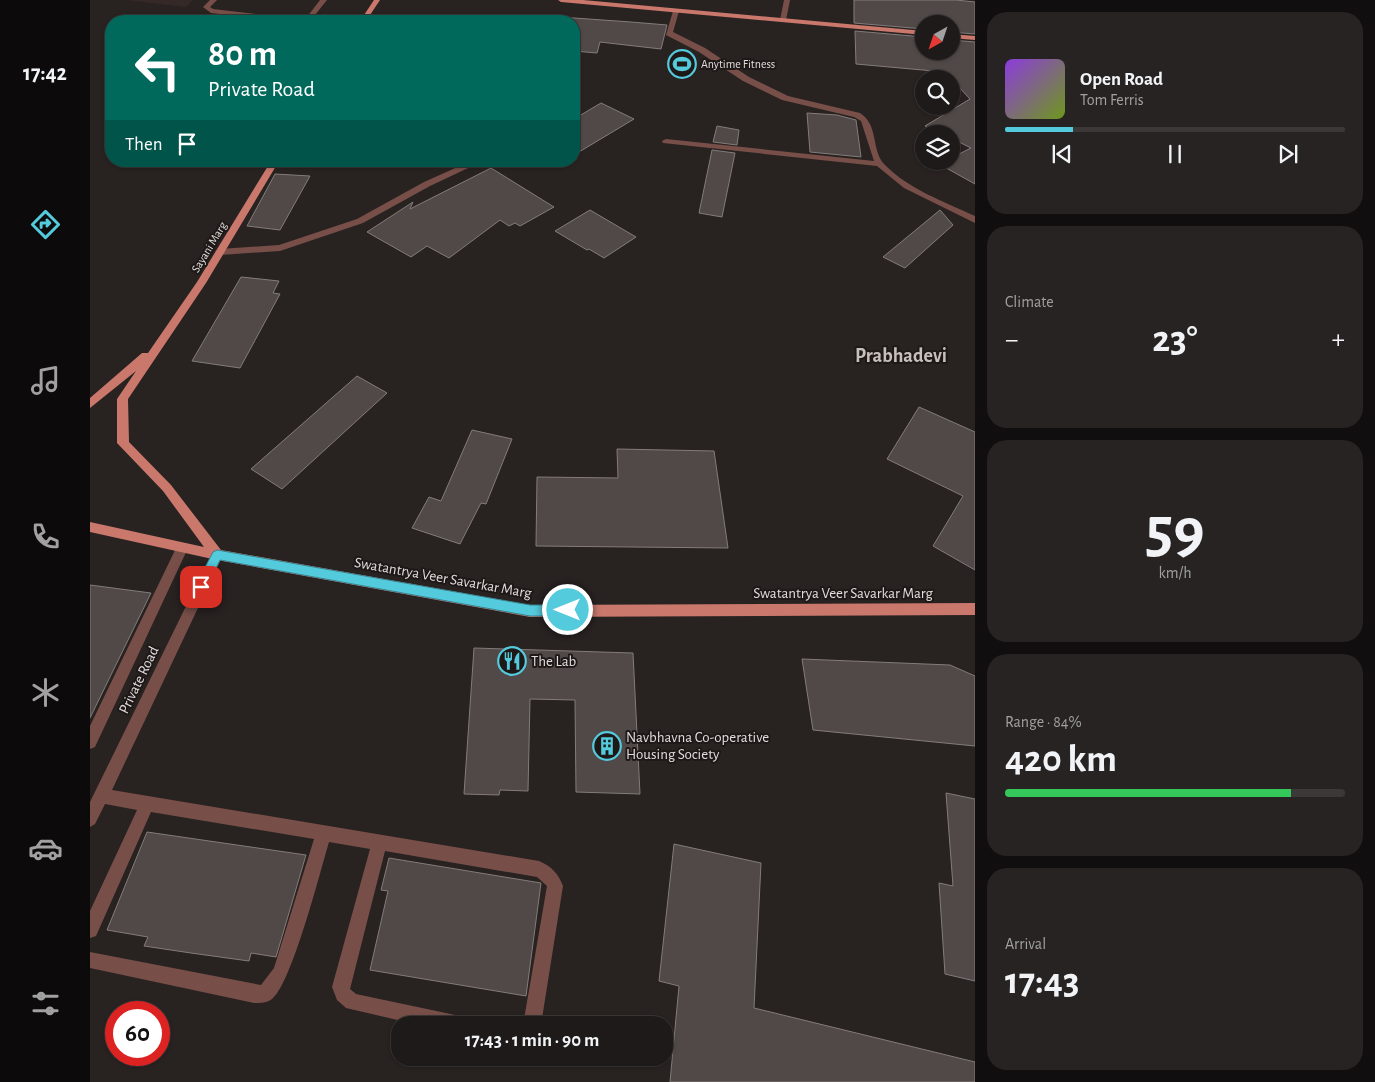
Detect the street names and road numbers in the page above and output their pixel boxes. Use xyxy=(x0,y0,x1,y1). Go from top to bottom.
street label: Sayani Marg xyxy=(189,219,230,275)
street label: Swatantrya Veer Savarkar Marg xyxy=(353,555,533,601)
street label: Swatantrya Veer Savarkar Marg xyxy=(753,586,934,601)
street label: Private Road xyxy=(116,644,162,716)

